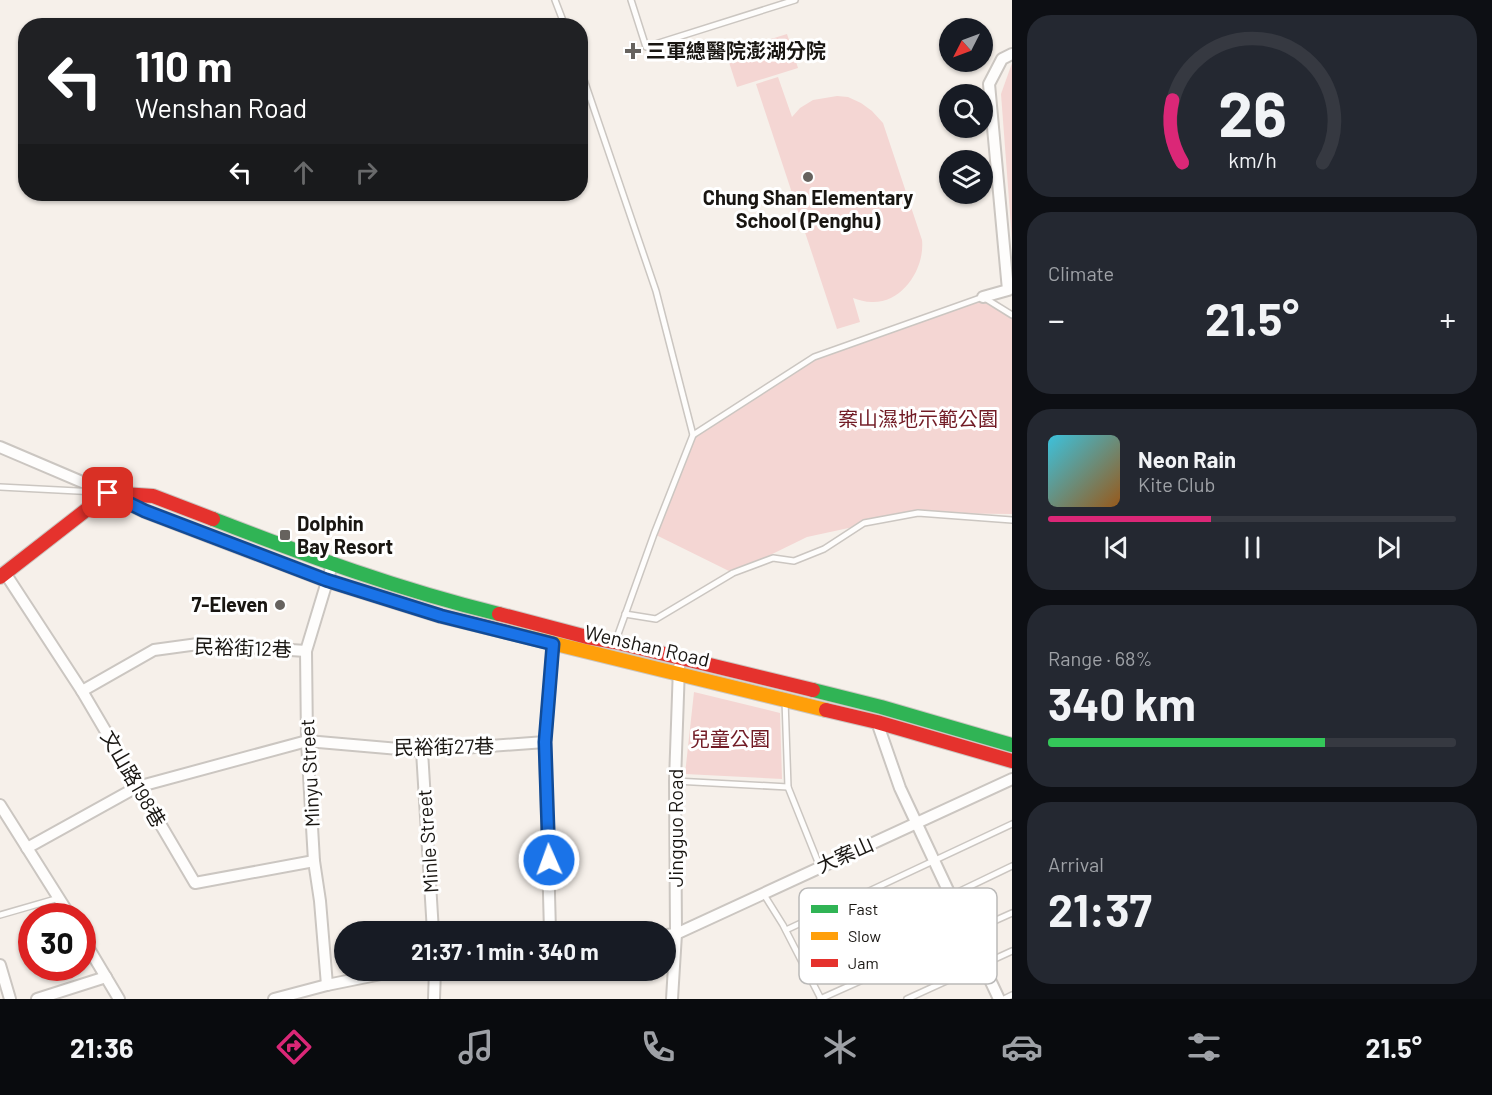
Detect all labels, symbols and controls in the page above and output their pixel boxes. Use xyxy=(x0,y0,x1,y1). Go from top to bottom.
north arrow xyxy=(939,18,993,72)
map controls xyxy=(939,18,993,204)
place label: 三軍總醫院澎湖分院 xyxy=(646,38,826,62)
text: 110 m xyxy=(135,40,232,90)
icon: left xyxy=(36,42,114,120)
marker: 三軍總醫院澎湖分院 xyxy=(624,42,642,60)
text: 26 xyxy=(1218,75,1286,149)
button: search xyxy=(939,84,993,138)
text: Wenshan Road xyxy=(135,91,307,123)
text: km/h xyxy=(1228,147,1276,172)
button: layers xyxy=(939,150,993,204)
icon: left xyxy=(224,156,257,189)
icon: ahead xyxy=(287,156,320,189)
icon: right xyxy=(350,156,383,189)
marker: Chung Shan Elementary School (Penghu) xyxy=(801,170,815,184)
place label: Chung Shan Elementary School (Penghu) xyxy=(703,185,913,232)
text: Climate xyxy=(1048,261,1114,285)
text: 21.5° xyxy=(1205,291,1299,345)
text: − xyxy=(1048,299,1065,339)
text: + xyxy=(1440,299,1456,339)
park label: 案山濕地示範公園 xyxy=(838,406,998,430)
text: Neon Rain xyxy=(1138,446,1236,472)
pin xyxy=(82,467,133,518)
text: Kite Club xyxy=(1138,472,1215,496)
icon: arrive xyxy=(91,476,124,509)
place label: Dolphin Bay Resort xyxy=(297,511,393,558)
marker: Dolphin Bay Resort xyxy=(278,528,292,542)
icon: previous xyxy=(1100,531,1133,564)
icon: pause xyxy=(1236,531,1269,564)
icon: next xyxy=(1372,531,1405,564)
place label: 7-Eleven xyxy=(191,592,268,616)
marker: 7-Eleven xyxy=(273,598,287,612)
street label: Wenshan Road xyxy=(582,619,712,671)
street label: 民裕街12巷 xyxy=(194,633,292,661)
text: Range · 68% xyxy=(1048,646,1152,670)
text: 340 km xyxy=(1048,676,1196,730)
street label: Minyu Street xyxy=(294,718,324,828)
street label: 文山路198巷 xyxy=(97,726,171,831)
park label: 兒童公園 xyxy=(690,726,770,750)
street label: 民裕街27巷 xyxy=(394,733,494,759)
street label: Jingguo Road xyxy=(663,769,687,887)
street label: Minle Street xyxy=(411,788,443,894)
position arrow xyxy=(517,828,581,892)
street label: 大案山 xyxy=(812,831,877,877)
text: Arrival xyxy=(1048,852,1104,876)
text: 21:37 xyxy=(1048,882,1152,936)
legend xyxy=(799,888,997,984)
text: Fast xyxy=(848,899,878,918)
speed limit sign: 30 xyxy=(18,903,96,981)
text: Slow xyxy=(848,926,881,945)
text: 21:37 · 1 min · 340 m xyxy=(411,938,599,964)
text: Jam xyxy=(848,953,879,972)
icon: directions xyxy=(273,1026,315,1068)
icon: music xyxy=(455,1026,497,1068)
icon: phone xyxy=(637,1026,679,1068)
icon: climate xyxy=(819,1026,861,1068)
icon: car xyxy=(1001,1026,1043,1068)
icon: filters xyxy=(1183,1026,1225,1068)
text: 21:36 xyxy=(70,1031,133,1063)
text: 21.5° xyxy=(1365,1031,1422,1063)

